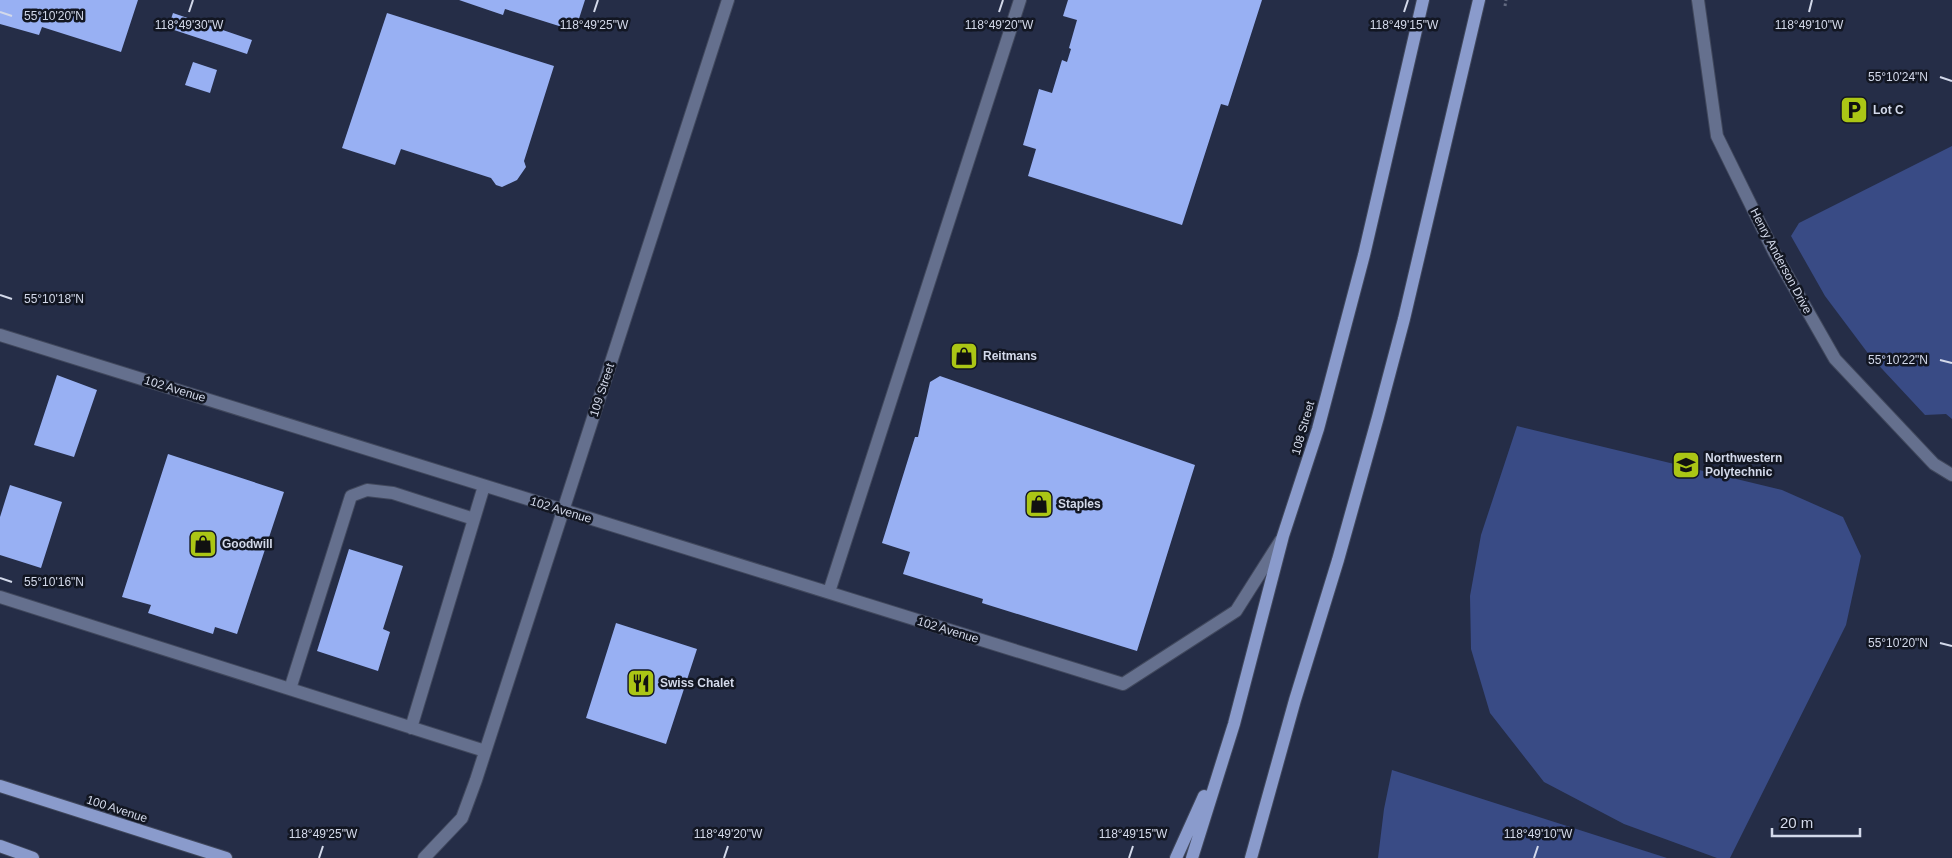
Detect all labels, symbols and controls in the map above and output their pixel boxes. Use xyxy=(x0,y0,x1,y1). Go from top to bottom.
text: 55°10'20"N xyxy=(24,9,84,23)
text: 118°49'30"W xyxy=(155,18,224,32)
text: 118°49'25"W xyxy=(560,18,629,32)
text: 118°49'20"W xyxy=(965,18,1034,32)
text: 118°49'15"W xyxy=(1370,18,1439,32)
text: 118°49'10"W xyxy=(1775,18,1844,32)
text: 55°10'24"N xyxy=(1868,70,1928,84)
parking icon: Lot C xyxy=(1839,95,1869,125)
place label: Lot C xyxy=(1873,103,1904,117)
street label: Henry Anderson Drive xyxy=(1747,206,1815,316)
text: 55°10'18"N xyxy=(24,292,84,306)
shop icon: Reitmans xyxy=(949,341,979,371)
place label: Reitmans xyxy=(983,349,1037,363)
text: 55°10'22"N xyxy=(1868,353,1928,367)
street label: 109 Street xyxy=(587,361,617,418)
street label: 102 Avenue xyxy=(143,373,208,405)
street label: 108 Street xyxy=(1289,399,1318,457)
school or university icon: Northwestern Polytechnic xyxy=(1671,450,1701,480)
place label: Northwestern Polytechnic xyxy=(1705,451,1782,479)
shop icon: Staples xyxy=(1024,489,1054,519)
street label: 102 Avenue xyxy=(529,494,594,526)
place label: Staples xyxy=(1058,497,1101,511)
shop icon: Goodwill xyxy=(188,529,218,559)
place label: Goodwill xyxy=(222,537,273,551)
text: 55°10'16"N xyxy=(24,575,84,589)
street label: 102 Avenue xyxy=(916,614,981,646)
text: 55°10'20"N xyxy=(1868,636,1928,650)
restaurant icon: Swiss Chalet xyxy=(626,668,656,698)
place label: Swiss Chalet xyxy=(660,676,734,690)
street label: 100 Avenue xyxy=(85,793,150,826)
scale bar xyxy=(1772,806,1860,838)
text: 20 m xyxy=(1780,814,1813,831)
text: 118°49'25"W xyxy=(289,827,358,841)
text: 118°49'20"W xyxy=(694,827,763,841)
text: 118°49'15"W xyxy=(1099,827,1168,841)
text: 118°49'10"W xyxy=(1504,827,1573,841)

